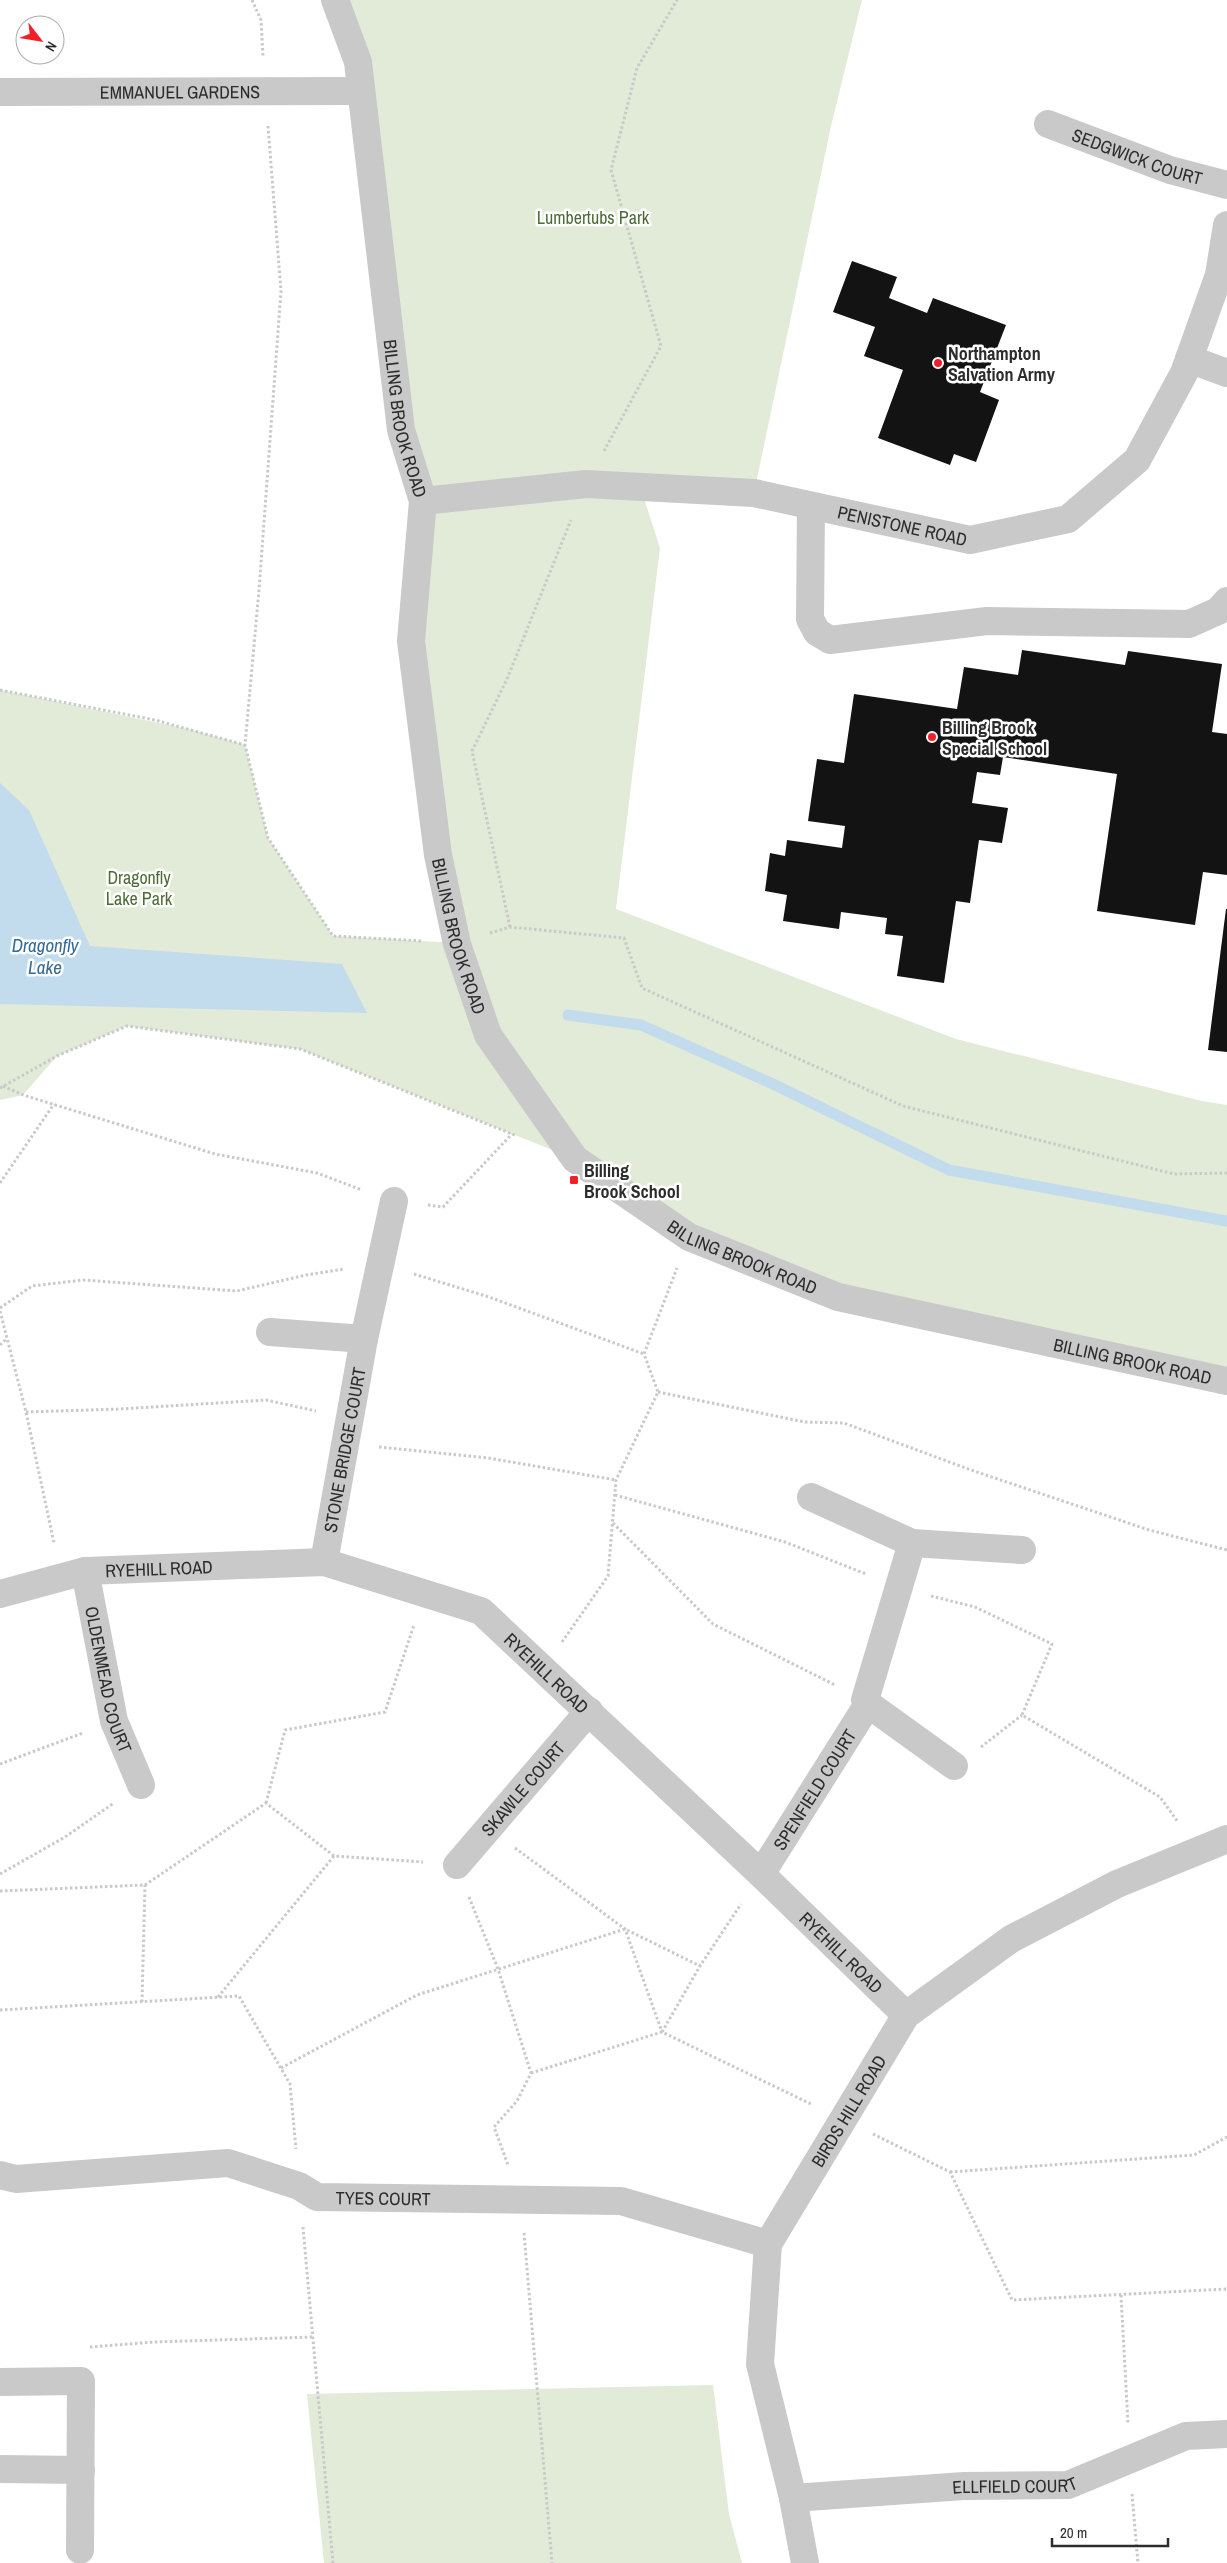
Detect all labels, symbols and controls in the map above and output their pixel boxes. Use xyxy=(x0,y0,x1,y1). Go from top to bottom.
north arrow xyxy=(15,15,65,65)
text: N xyxy=(41,39,61,55)
street label: EMMANUEL GARDENS xyxy=(100,79,260,104)
street label: SEDGWICK COURT xyxy=(1068,122,1205,190)
park label: Lumbertubs Park xyxy=(537,205,650,230)
street label: BILLING BROOK ROAD xyxy=(378,338,434,500)
place label: Northampton Salvation Army xyxy=(948,341,1056,387)
marker: Northampton Salvation Army xyxy=(932,357,944,369)
street label: PENISTONE ROAD xyxy=(835,499,969,552)
place label: Billing Brook Special School xyxy=(942,715,1047,761)
marker: Billing Brook Special School xyxy=(926,731,938,743)
street label: BILLING BROOK ROAD xyxy=(426,856,492,1017)
park label: Dragonfly Lake Park xyxy=(106,865,173,911)
water label: Dragonfly Lake xyxy=(12,932,80,980)
place label: Billing Brook School xyxy=(584,1158,680,1204)
marker: Billing Brook School xyxy=(568,1174,580,1186)
street label: BILLING BROOK ROAD xyxy=(663,1213,821,1300)
street label: BILLING BROOK ROAD xyxy=(1051,1331,1214,1390)
street label: STONE BRIDGE COURT xyxy=(317,1365,371,1535)
street label: RYEHILL ROAD xyxy=(105,1554,213,1583)
street label: OLDENMEAD COURT xyxy=(80,1604,138,1756)
street label: RYEHILL ROAD xyxy=(499,1627,595,1719)
street label: SPENFIELD COURT xyxy=(767,1724,862,1855)
street label: SKAWLE COURT xyxy=(475,1736,570,1841)
street label: RYEHILL ROAD xyxy=(794,1906,889,1999)
street label: BIRDS HILL ROAD xyxy=(805,2050,892,2171)
street label: TYES COURT xyxy=(336,2185,431,2211)
street label: ELLFIELD COURT xyxy=(951,2470,1081,2499)
scale bar xyxy=(1052,2516,1168,2548)
text: 20 m xyxy=(1060,2522,1087,2543)

